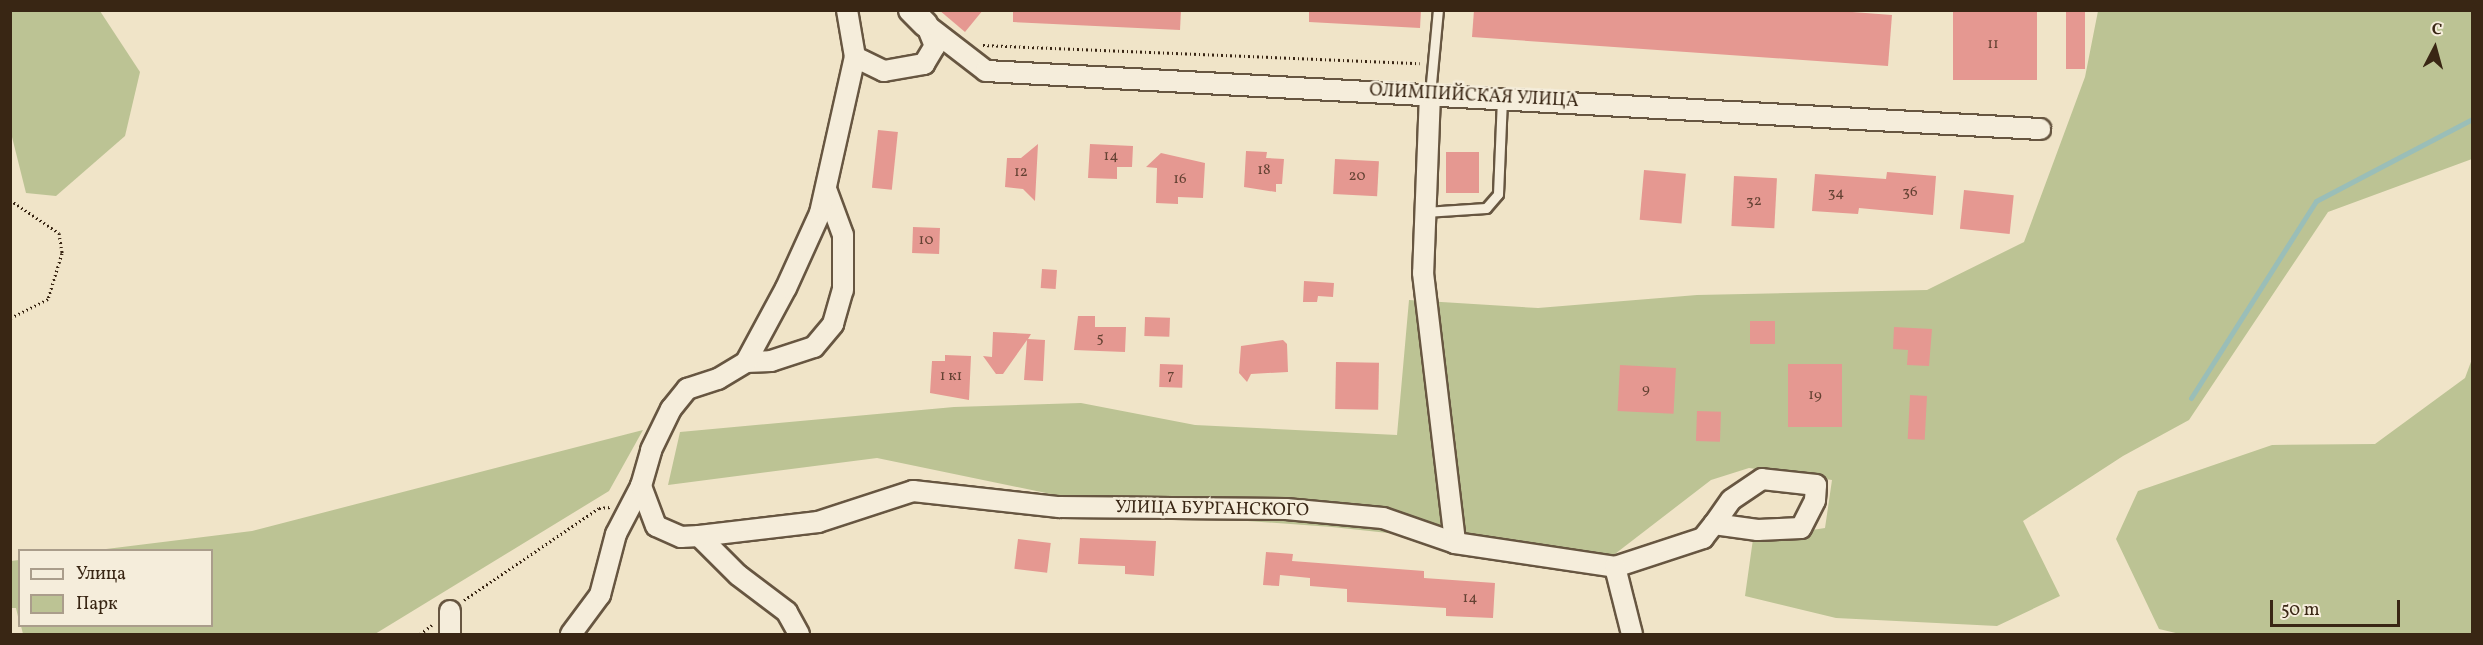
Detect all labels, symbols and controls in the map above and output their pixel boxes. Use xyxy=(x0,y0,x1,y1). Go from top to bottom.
north arrow xyxy=(2405,18,2465,78)
text: С xyxy=(2431,19,2443,42)
house number: 11 xyxy=(1987,36,1999,54)
street label: ОЛИМПИЙСКАЯ УЛИЦА xyxy=(1369,81,1579,113)
house number: 14 xyxy=(1104,148,1118,166)
house number: 18 xyxy=(1257,162,1271,180)
house number: 12 xyxy=(1014,164,1028,182)
house number: 20 xyxy=(1349,168,1365,186)
house number: 16 xyxy=(1173,171,1187,189)
house number: 36 xyxy=(1902,184,1918,202)
house number: 34 xyxy=(1828,185,1844,203)
house number: 32 xyxy=(1746,193,1762,211)
house number: 10 xyxy=(919,232,933,250)
house number: 5 xyxy=(1096,330,1104,348)
house number: 7 xyxy=(1167,367,1175,385)
house number: 1 к1 xyxy=(940,368,962,386)
house number: 9 xyxy=(1642,381,1650,399)
house number: 19 xyxy=(1808,387,1822,405)
street label: УЛИЦА БУРГАНСКОГО xyxy=(1115,498,1309,522)
legend xyxy=(18,549,213,627)
text: Улица xyxy=(76,562,126,587)
scale bar xyxy=(2273,588,2404,626)
house number: 14 xyxy=(1463,590,1477,608)
text: Парк xyxy=(76,592,118,617)
text: 50 m xyxy=(2281,598,2320,623)

